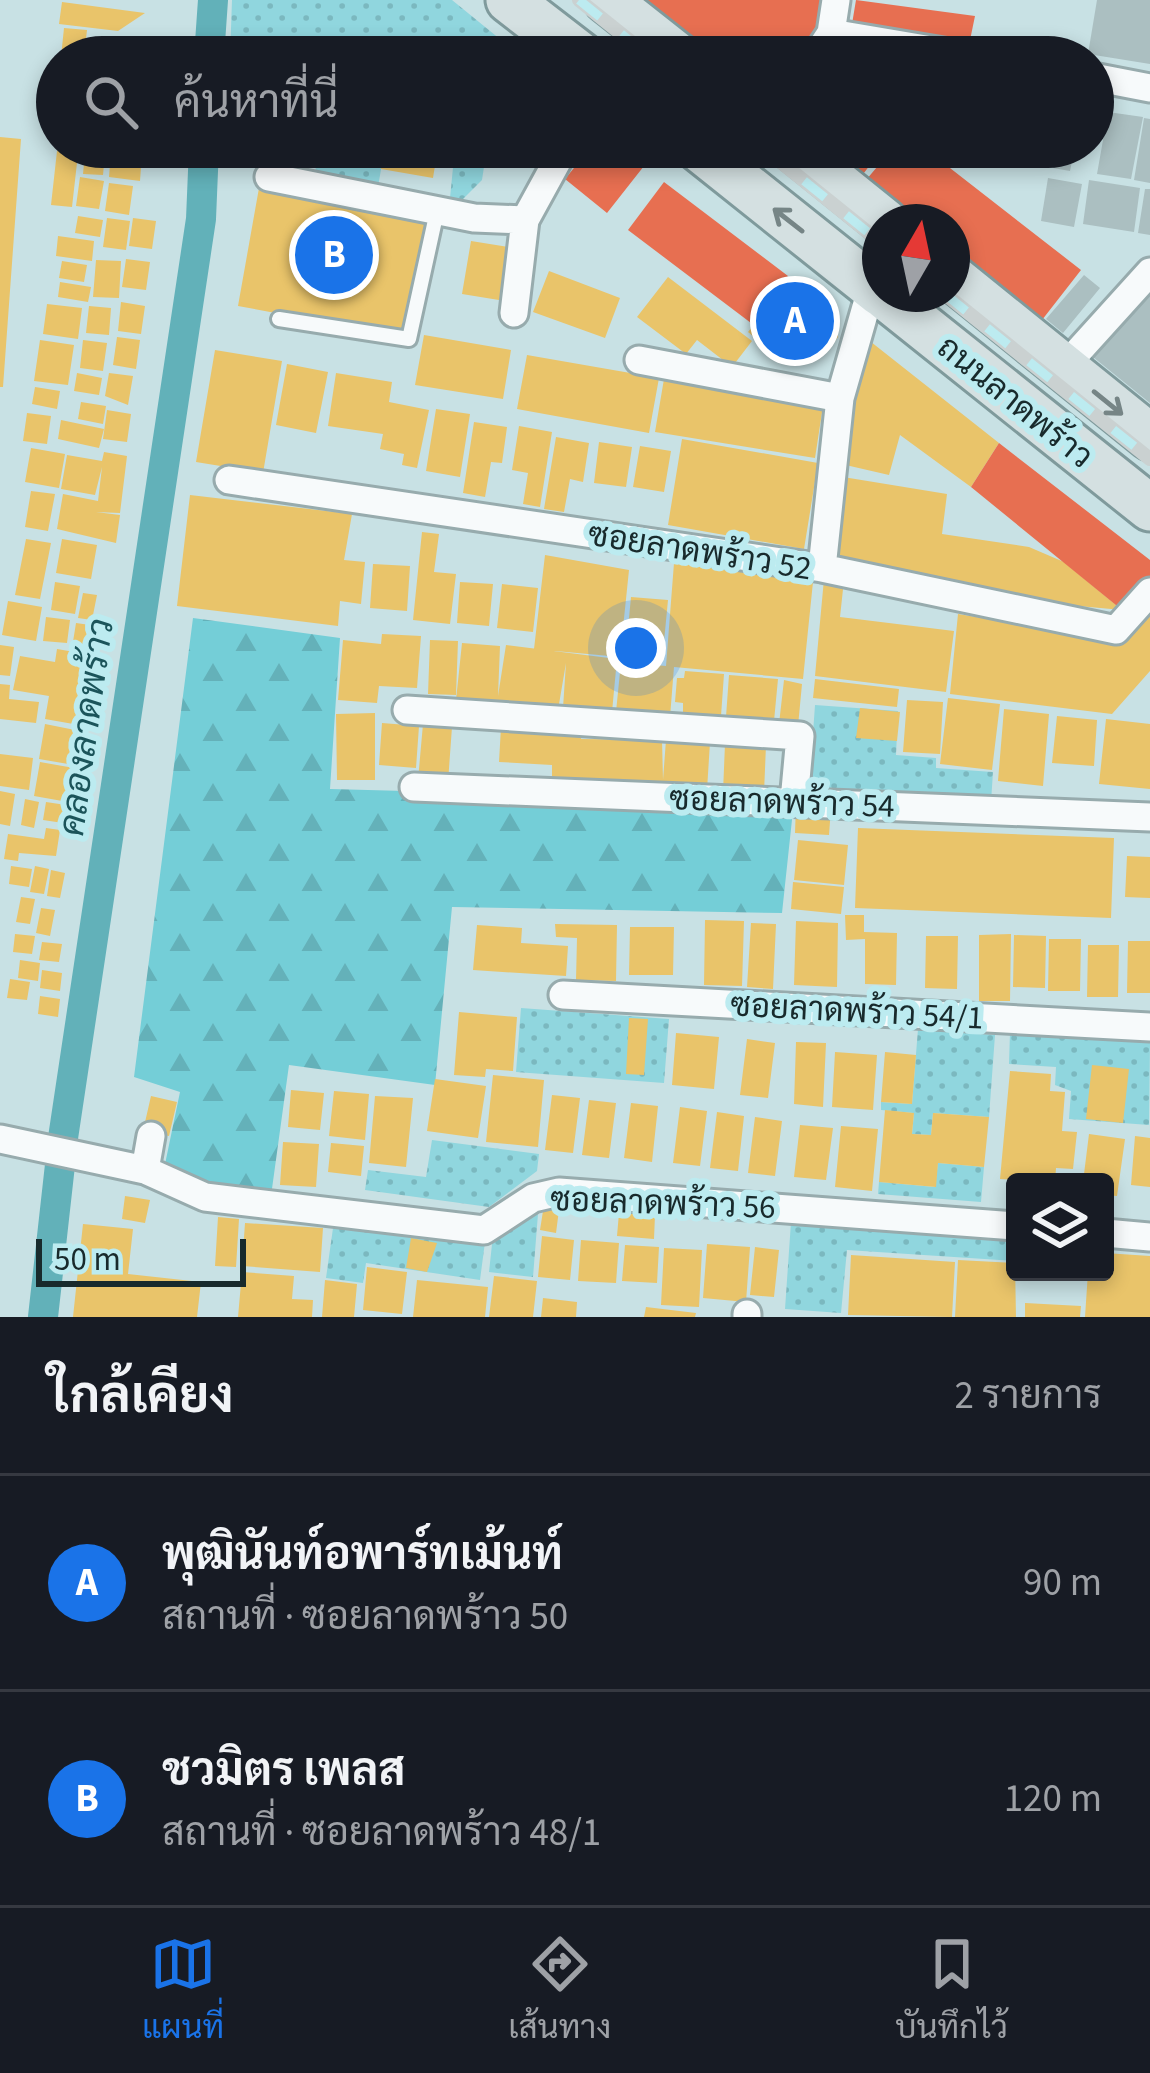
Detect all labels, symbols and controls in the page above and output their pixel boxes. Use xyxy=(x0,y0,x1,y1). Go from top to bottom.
search box xyxy=(36,36,1114,168)
icon: search xyxy=(78,69,144,135)
text: ค้นหาที่นี่ xyxy=(174,71,338,135)
north arrow xyxy=(862,204,970,312)
one-way arrow xyxy=(773,207,805,234)
pin: B xyxy=(295,210,373,300)
pin: A xyxy=(756,276,834,366)
street label: ถนนลาดพร้าว xyxy=(927,325,1103,480)
one-way arrow xyxy=(1092,389,1124,416)
street label: ซอยลาดพร้าว 52 xyxy=(585,511,815,592)
water label: คลองลาดพร้าว xyxy=(46,615,127,839)
your location xyxy=(606,618,666,678)
street label: ซอยลาดพร้าว 54 xyxy=(669,775,895,830)
street label: ซอยลาดพร้าว 54/1 xyxy=(729,981,985,1042)
map controls xyxy=(1006,1173,1114,1281)
button: layers xyxy=(1006,1173,1114,1281)
street label: ซอยลาดพร้าว 56 xyxy=(550,1176,776,1231)
scale bar xyxy=(36,1233,246,1286)
text: 50 m xyxy=(54,1236,121,1283)
text: ใกล้เคียง xyxy=(48,1360,234,1432)
text: 2 รายการ xyxy=(954,1368,1102,1424)
text: พุฒินันท์อพาร์ทเม้นท์ xyxy=(162,1523,563,1587)
text: A xyxy=(76,1555,98,1611)
text: 90 m xyxy=(1023,1555,1102,1611)
text: สถานที่ · ซอยลาดพร้าว 50 xyxy=(162,1589,568,1645)
text: ชวมิตร เพลส xyxy=(162,1739,405,1803)
text: B xyxy=(75,1771,99,1827)
text: 120 m xyxy=(1004,1771,1102,1827)
text: สถานที่ · ซอยลาดพร้าว 48/1 xyxy=(162,1805,601,1861)
tab: แผนที่ xyxy=(142,1931,224,2051)
tab: เส้นทาง xyxy=(508,1931,611,2051)
tab: บันทึกไว้ xyxy=(895,1931,1008,2051)

